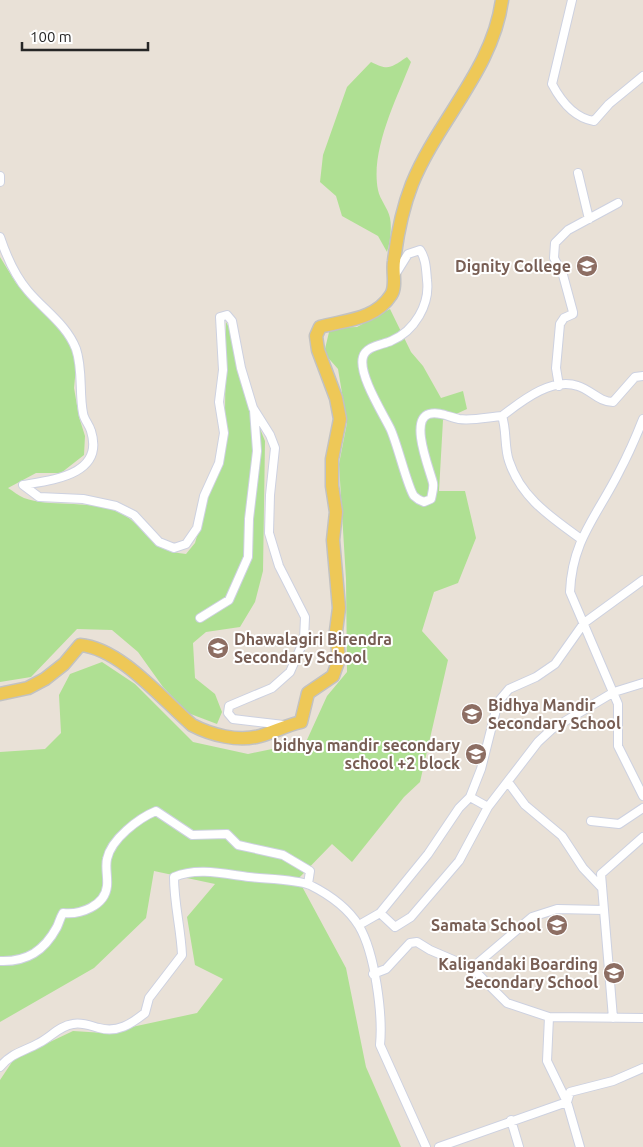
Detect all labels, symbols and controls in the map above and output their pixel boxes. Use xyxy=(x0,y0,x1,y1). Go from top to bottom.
scale bar xyxy=(22,20,149,52)
text: 100 m xyxy=(30,28,72,45)
school or university icon: Dignity College xyxy=(575,254,599,278)
place label: Dignity College xyxy=(455,257,571,275)
place label: Dhawalagiri Birendra Secondary School xyxy=(234,630,392,666)
school or university icon: Dhawalagiri Birendra Secondary School xyxy=(206,636,230,660)
place label: Bidhya Mandir Secondary School xyxy=(488,696,621,732)
school or university icon: Bidhya Mandir Secondary School xyxy=(460,702,484,726)
place label: bidhya mandir secondary school +2 block xyxy=(273,736,460,772)
school or university icon: bidhya mandir secondary school +2 block xyxy=(464,742,488,766)
school or university icon: Samata School xyxy=(545,913,569,937)
place label: Samata School xyxy=(431,916,541,934)
place label: Kaligandaki Boarding Secondary School xyxy=(438,955,598,991)
school or university icon: Kaligandaki Boarding Secondary School xyxy=(602,961,626,985)

